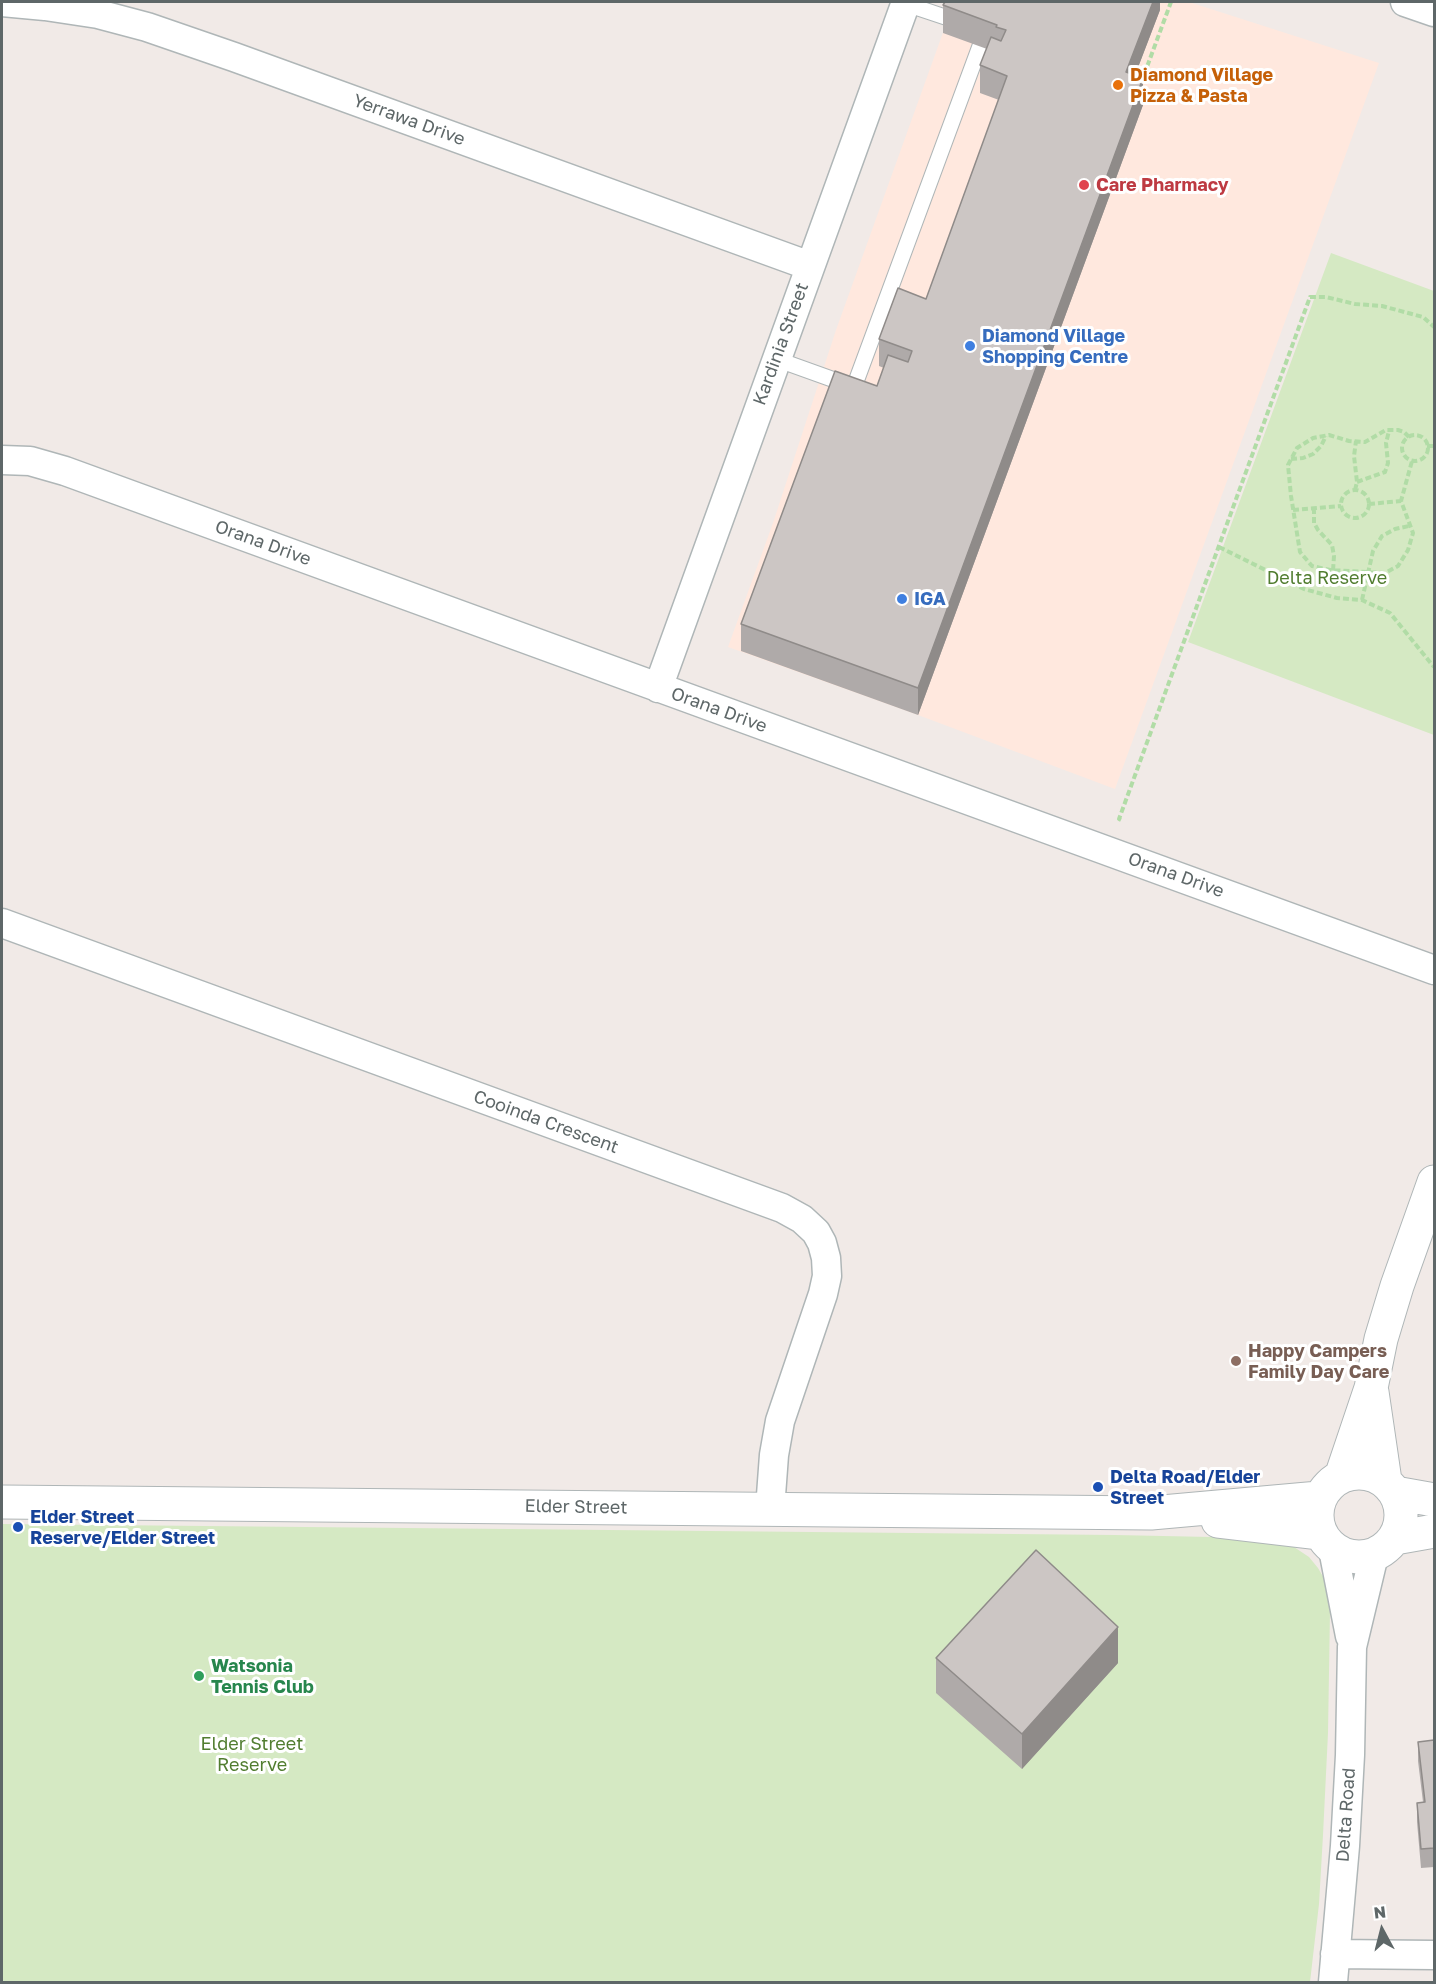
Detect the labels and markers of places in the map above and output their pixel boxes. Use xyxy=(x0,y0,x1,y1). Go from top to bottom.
place label: Diamond Village Pizza & Pasta xyxy=(1130,64,1273,106)
marker: Diamond Village Pizza & Pasta xyxy=(1111,78,1125,92)
place label: Care Pharmacy xyxy=(1096,174,1229,196)
marker: Care Pharmacy xyxy=(1077,178,1091,192)
place label: Diamond Village Shopping Centre xyxy=(982,325,1128,368)
marker: Diamond Village Shopping Centre xyxy=(963,339,977,353)
place label: IGA xyxy=(914,588,946,610)
marker: IGA xyxy=(895,592,909,606)
place label: Happy Campers Family Day Care xyxy=(1248,1340,1389,1382)
marker: Happy Campers Family Day Care xyxy=(1229,1354,1243,1368)
place label: Delta Road/Elder Street xyxy=(1110,1466,1260,1508)
marker: Delta Road/Elder Street xyxy=(1091,1480,1105,1494)
place label: Elder Street Reserve/Elder Street xyxy=(30,1506,215,1549)
marker: Elder Street Reserve/Elder Street xyxy=(11,1520,25,1534)
place label: Watsonia Tennis Club xyxy=(211,1655,314,1698)
marker: Watsonia Tennis Club xyxy=(192,1669,206,1683)

